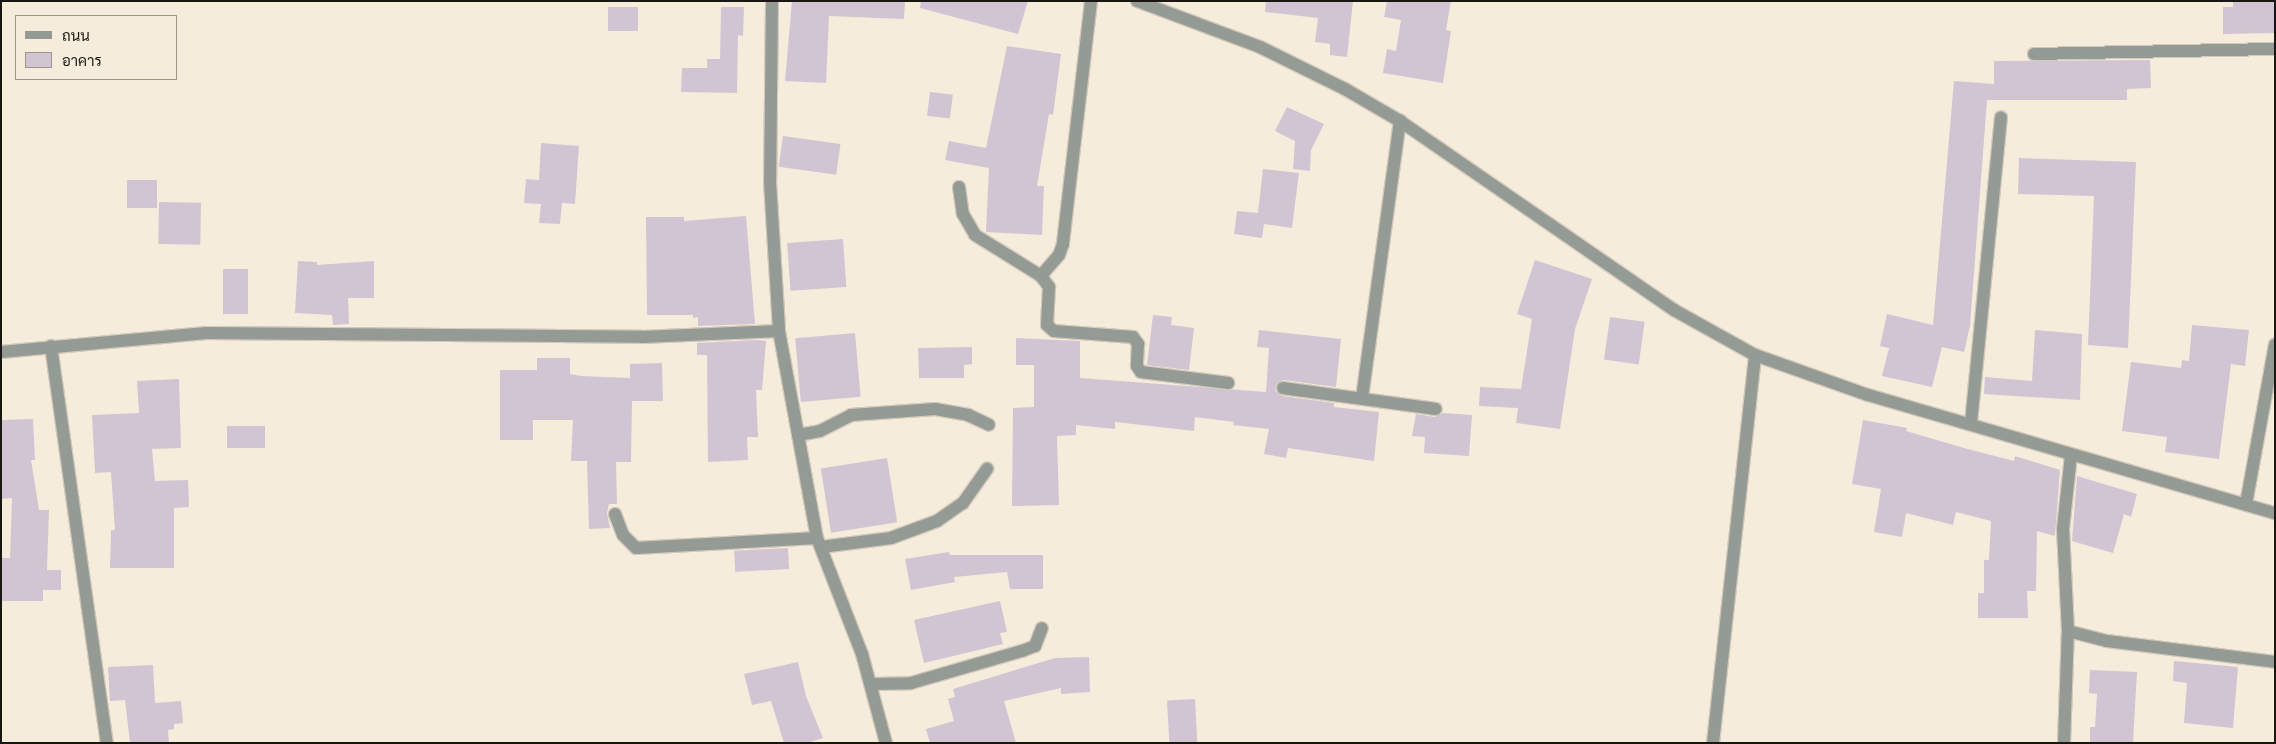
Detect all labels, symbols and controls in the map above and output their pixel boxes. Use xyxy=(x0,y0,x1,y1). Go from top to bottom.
legend xyxy=(15,15,178,80)
text: ถนน xyxy=(62,27,90,45)
text: อาคาร xyxy=(62,52,102,70)

